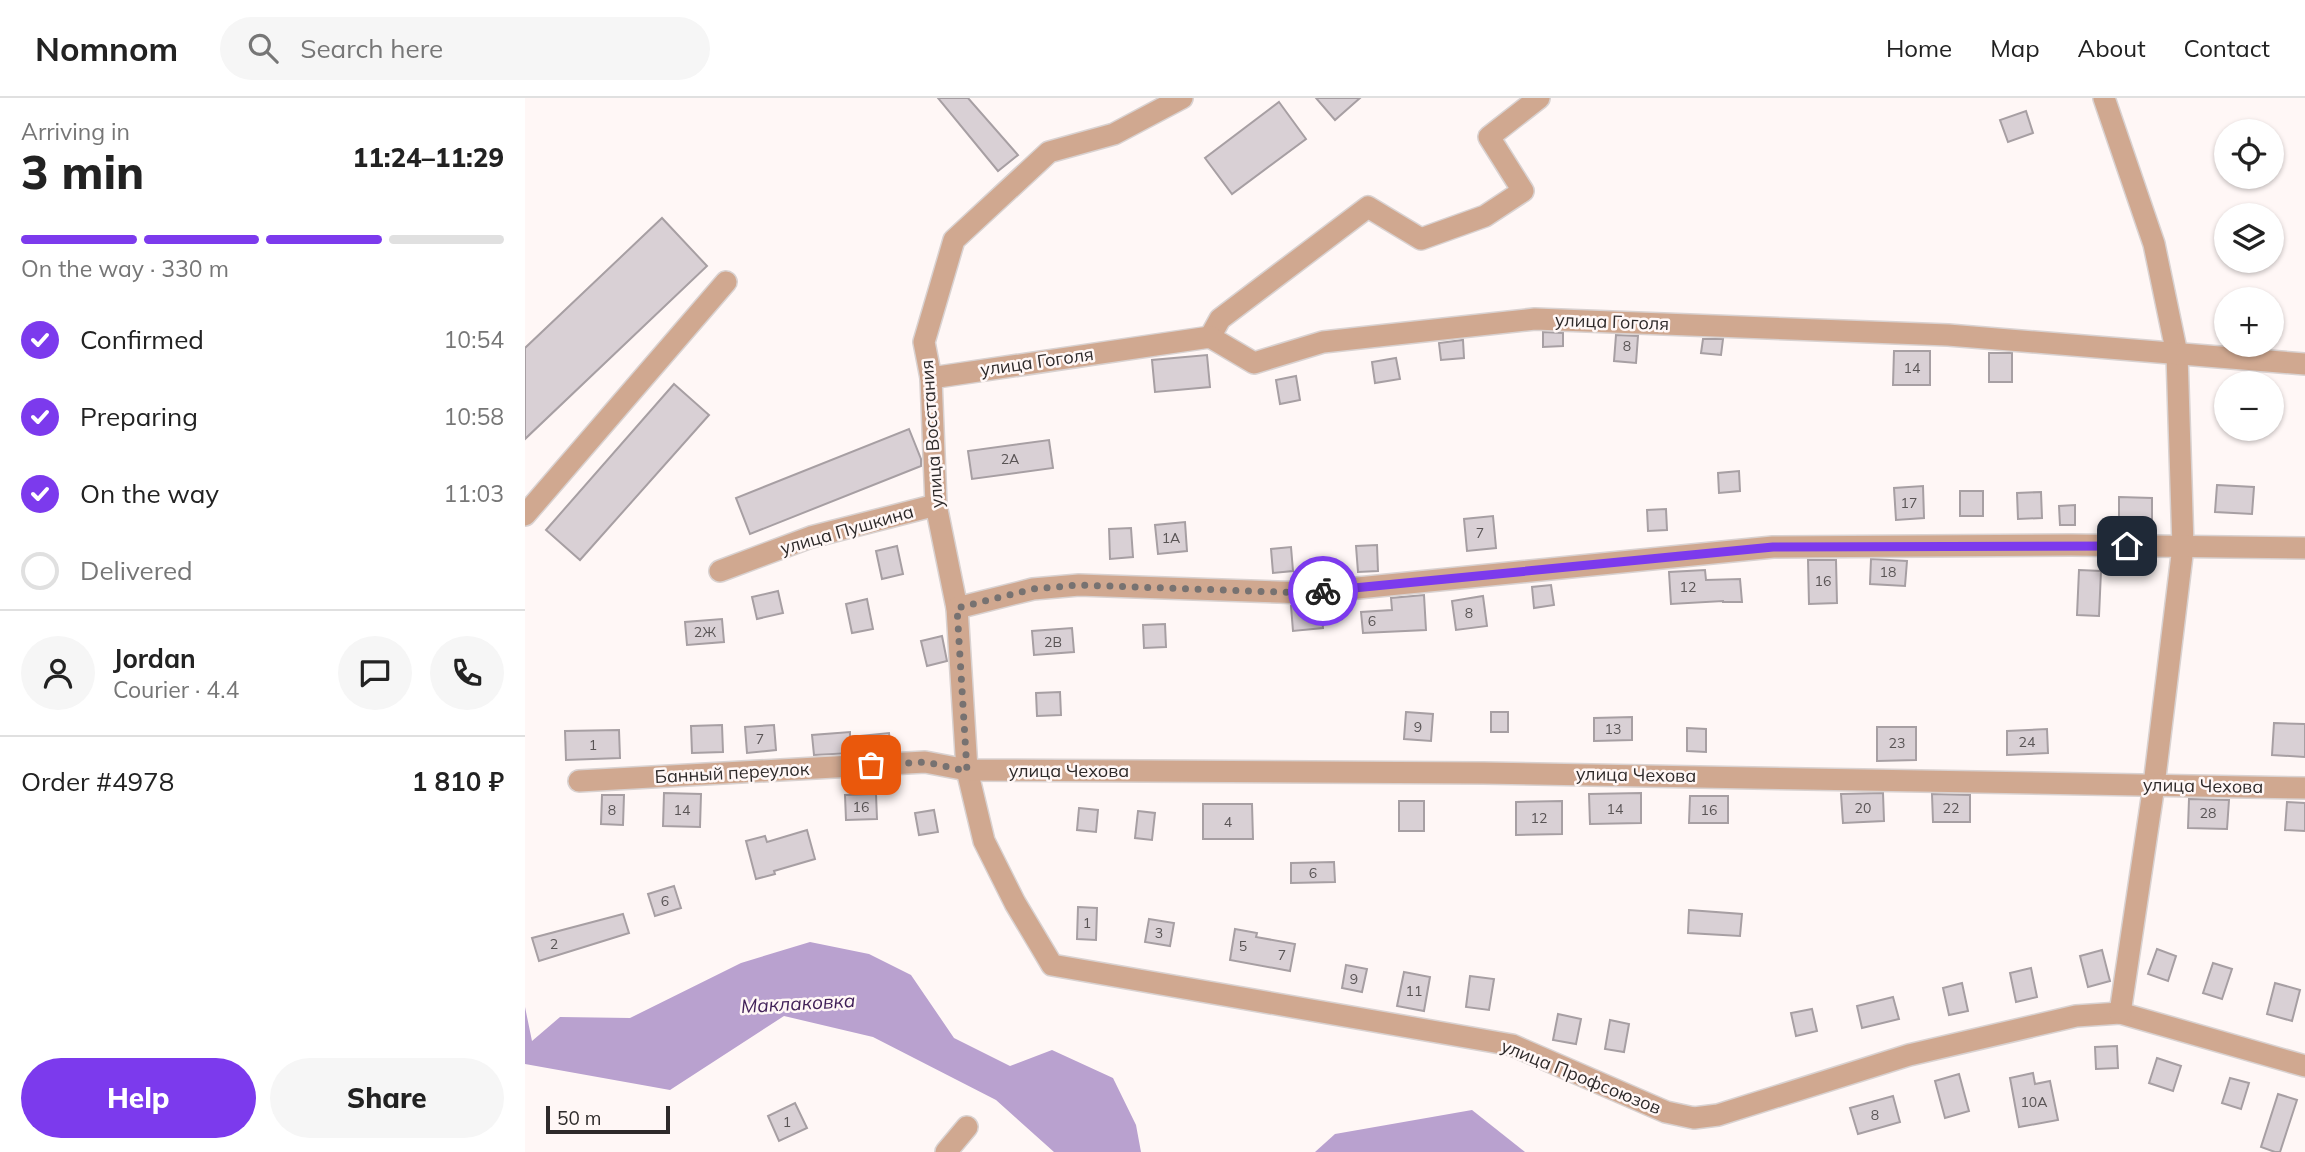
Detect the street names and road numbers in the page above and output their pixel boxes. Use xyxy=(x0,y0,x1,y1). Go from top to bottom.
street label: улица Гоголя xyxy=(1555,308,1669,335)
street label: улица Гоголя xyxy=(979,342,1095,381)
street label: улица Восстания xyxy=(915,359,948,509)
street label: улица Пушкина xyxy=(778,500,916,560)
street label: Банный переулок xyxy=(654,757,810,788)
street label: улица Чехова xyxy=(1009,759,1129,782)
street label: улица Чехова xyxy=(1576,762,1696,787)
street label: улица Чехова xyxy=(2143,773,2263,798)
street label: улица Профсоюзов xyxy=(1498,1034,1665,1119)

